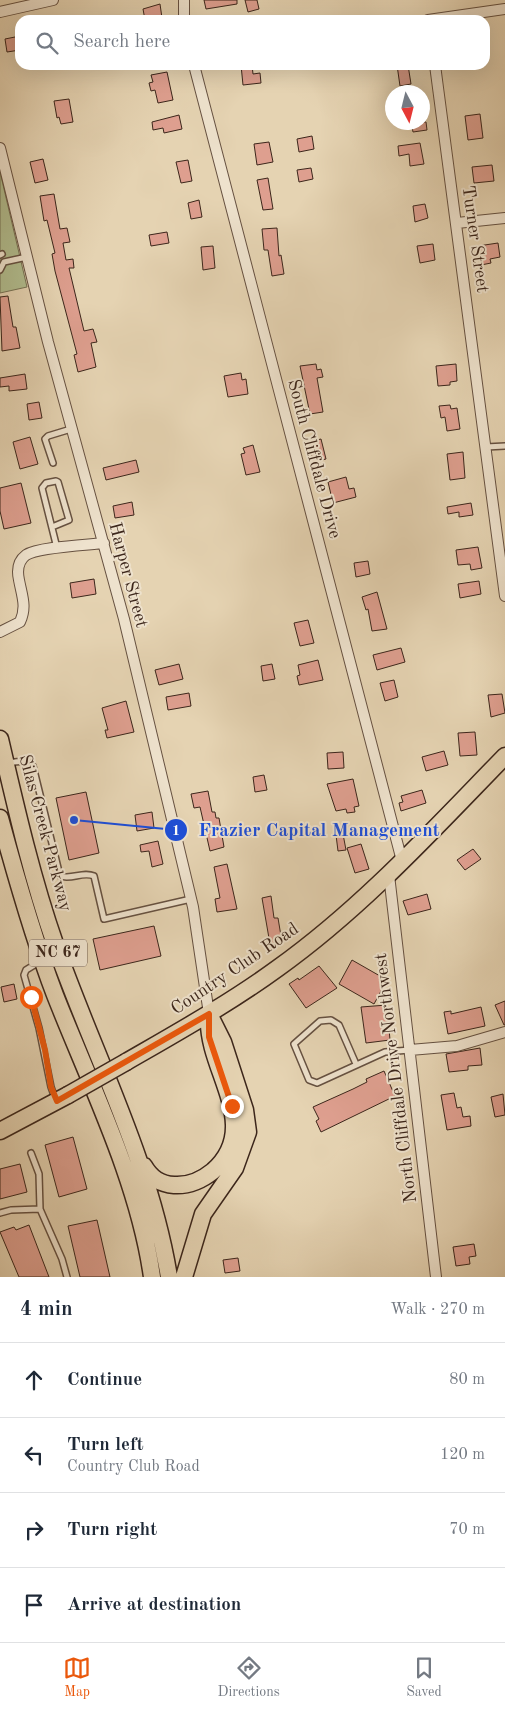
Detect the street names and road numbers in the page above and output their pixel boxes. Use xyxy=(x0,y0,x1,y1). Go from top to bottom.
street label: Turner Street xyxy=(459,184,491,294)
street label: South Cliffdale Drive xyxy=(284,377,344,541)
street label: Harper Street xyxy=(105,520,151,630)
street label: Silas Creek Parkway xyxy=(15,753,75,914)
street label: Country Club Road xyxy=(168,920,302,1018)
road number: NC 67 xyxy=(29,940,87,966)
street label: North Cliffdale Drive Northwest xyxy=(372,952,420,1204)

